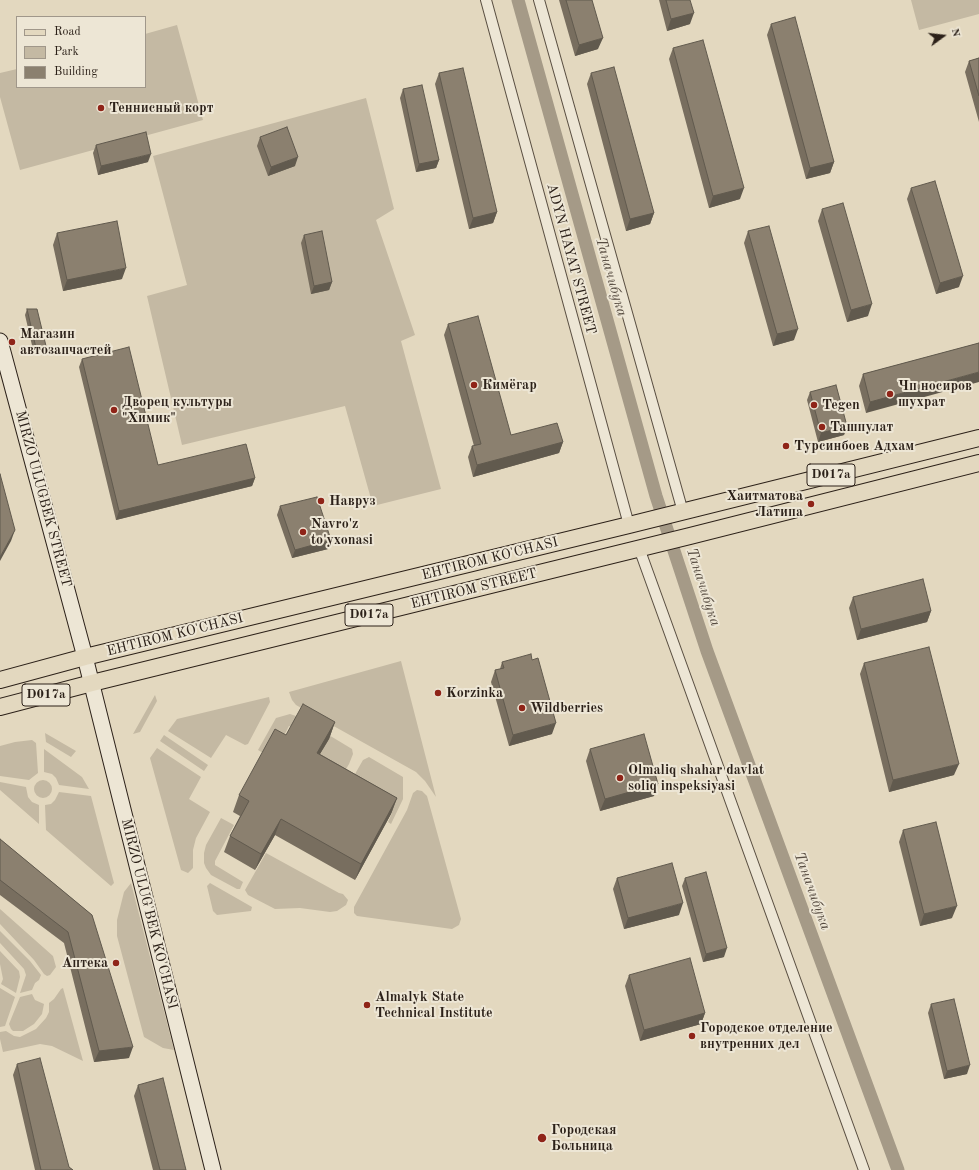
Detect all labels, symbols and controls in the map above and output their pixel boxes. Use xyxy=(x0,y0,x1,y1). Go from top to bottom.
legend xyxy=(16,16,146,88)
north arrow xyxy=(923,16,963,56)
text: Road xyxy=(54,26,81,38)
text: N xyxy=(949,27,961,38)
text: Park xyxy=(54,46,79,58)
text: Building xyxy=(54,66,98,78)
place label: Теннисный корт xyxy=(109,100,213,116)
marker: Теннисный корт xyxy=(96,103,106,113)
street label: ADYN HAYAT STREET xyxy=(543,182,599,336)
water label: Таначибука xyxy=(591,235,631,319)
place label: Магазин автозапчастей xyxy=(20,326,111,358)
marker: Магазин автозапчастей xyxy=(7,337,17,347)
place label: Кимёгар xyxy=(482,377,537,393)
place label: Чп носиров шухрат xyxy=(898,378,972,410)
marker: Кимёгар xyxy=(469,380,479,390)
marker: Чп носиров шухрат xyxy=(885,389,895,399)
place label: Дворец культуры "Химик" xyxy=(122,394,232,426)
place label: Tegen xyxy=(822,397,860,413)
marker: Tegen xyxy=(809,400,819,410)
marker: Дворец культуры "Химик" xyxy=(109,405,119,415)
street label: MIRZO ULUGBEK STREET xyxy=(11,409,75,589)
place label: Ташпулат xyxy=(830,419,893,435)
marker: Ташпулат xyxy=(817,422,827,432)
place label: Турсинбоев Адхам xyxy=(794,438,914,454)
marker: Турсинбоев Адхам xyxy=(781,441,791,451)
road number: D017a xyxy=(807,464,855,486)
place label: Хаитматова Латипа xyxy=(727,488,803,520)
place label: Навруз xyxy=(329,493,376,509)
marker: Навруз xyxy=(316,496,326,506)
marker: Хаитматова Латипа xyxy=(806,499,816,509)
place label: Navro'z to'yxonasi xyxy=(311,516,373,548)
marker: Navro'z to'yxonasi xyxy=(298,527,308,537)
street label: EHTIROM KO'CHASI xyxy=(420,534,560,584)
water label: Таначибука xyxy=(682,545,724,629)
street label: EHTIROM STREET xyxy=(409,565,539,613)
road number: D017a xyxy=(345,604,393,626)
street label: EHTIROM KO'CHASI xyxy=(105,610,245,660)
road number: D017a xyxy=(22,684,70,706)
place label: Korzinka xyxy=(446,685,503,701)
marker: Korzinka xyxy=(433,688,443,698)
place label: Wildberries xyxy=(530,700,603,716)
marker: Wildberries xyxy=(517,703,527,713)
place label: Olmaliq shahar davlat soliq inspeksiyasi xyxy=(628,762,764,794)
marker: Olmaliq shahar davlat soliq inspeksiyasi xyxy=(615,773,625,783)
street label: MIRZO ULUG'BEK KO'CHASI xyxy=(117,817,181,1011)
water label: Таначибука xyxy=(790,850,834,932)
place label: Аптека xyxy=(62,955,108,971)
marker: Аптека xyxy=(111,958,121,968)
place label: Almalyk State Technical Institute xyxy=(375,989,493,1022)
marker: Almalyk State Technical Institute xyxy=(362,1000,372,1010)
place label: Городское отделение внутренних дел xyxy=(700,1020,832,1052)
marker: Городское отделение внутренних дел xyxy=(687,1031,697,1041)
place label: Городская Больница xyxy=(551,1122,616,1154)
marker: Городская Больница xyxy=(536,1132,548,1144)

